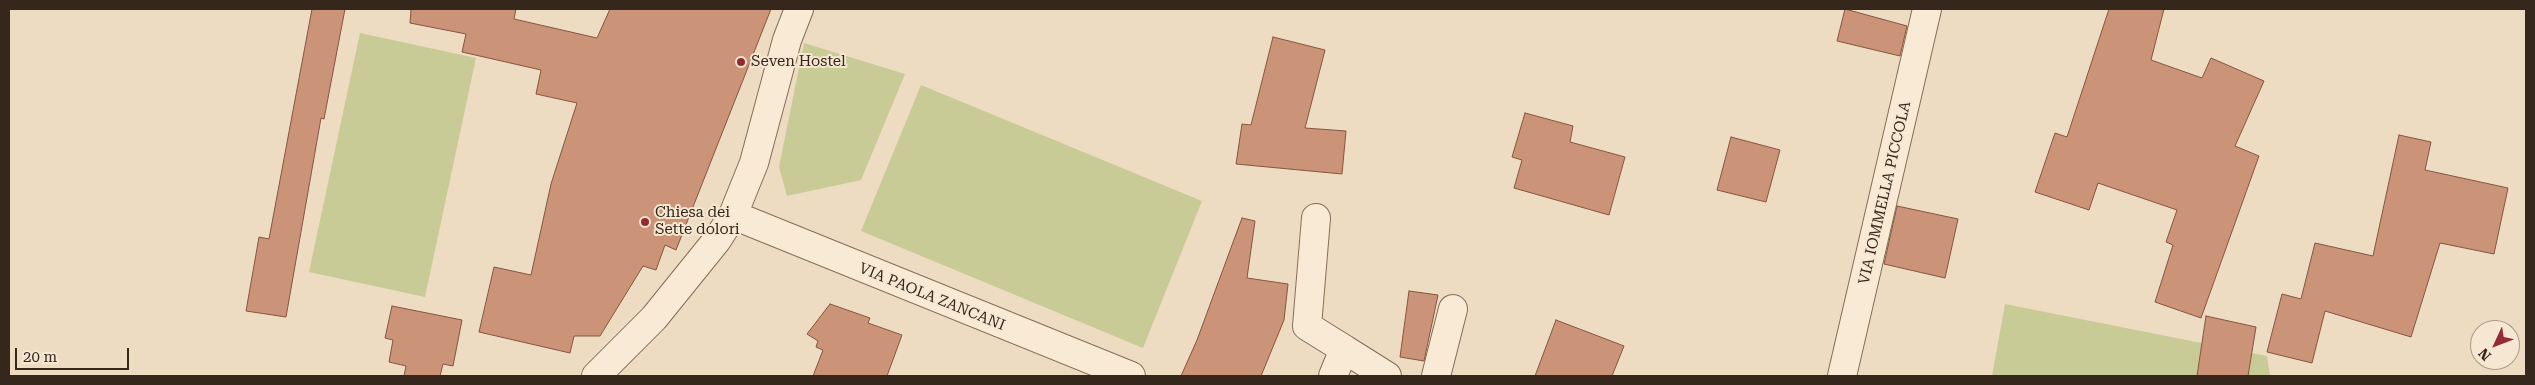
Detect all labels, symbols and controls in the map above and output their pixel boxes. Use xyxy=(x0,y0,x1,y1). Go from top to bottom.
place label: Seven Hostel xyxy=(751,53,846,71)
marker: Seven Hostel xyxy=(735,56,747,68)
street label: VIA IOMMELLA PICCOLA xyxy=(1855,100,1915,286)
place label: Chiesa dei Sette dolori xyxy=(655,204,740,239)
marker: Chiesa dei Sette dolori xyxy=(639,216,651,228)
street label: VIA PAOLA ZANCANI xyxy=(856,259,1008,335)
north arrow xyxy=(2470,320,2520,370)
scale bar xyxy=(18,338,131,370)
text: N xyxy=(2475,345,2494,364)
text: 20 m xyxy=(23,348,57,366)

